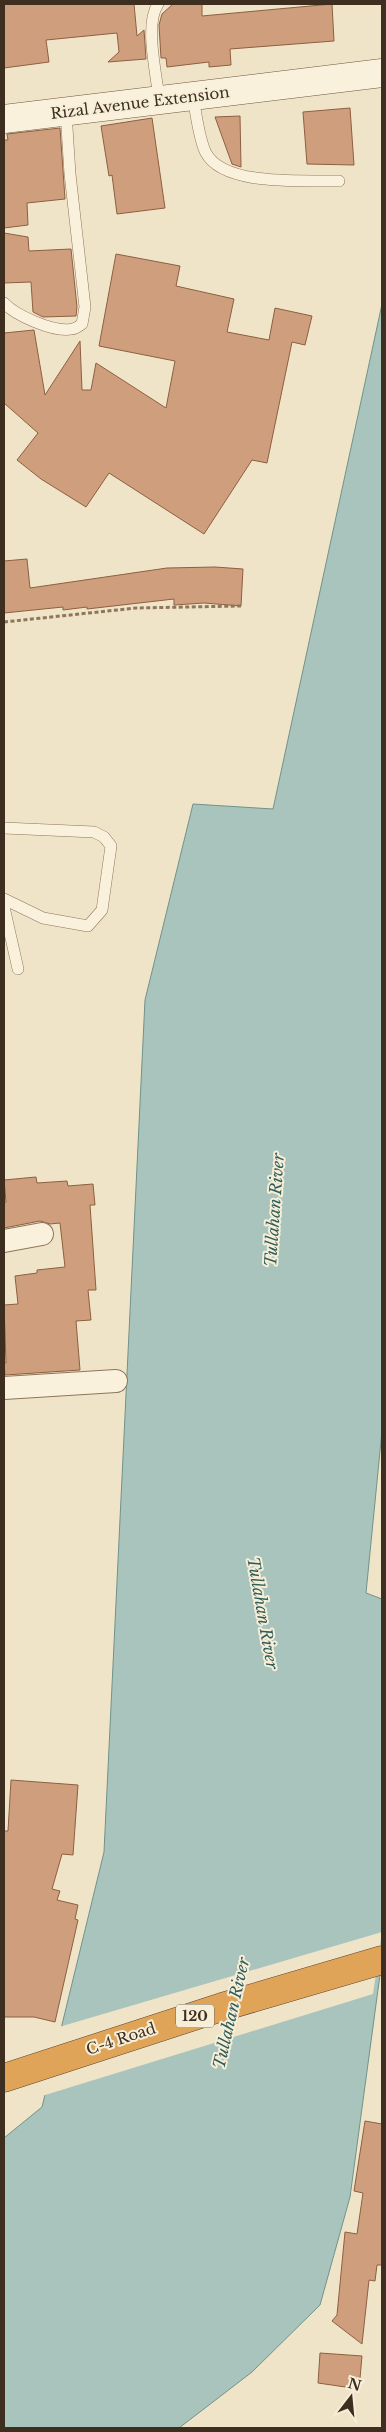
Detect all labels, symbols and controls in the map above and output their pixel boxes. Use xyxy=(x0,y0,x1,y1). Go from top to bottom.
street label: Rizal Avenue Extension xyxy=(49,82,231,123)
water label: Tullahan River xyxy=(260,1152,288,1267)
water label: Tullahan River xyxy=(243,1555,283,1671)
water label: Tullahan River xyxy=(208,1955,254,2071)
road number: 120 xyxy=(176,2004,214,2028)
street label: C-4 Road xyxy=(84,2018,158,2059)
north arrow xyxy=(326,2372,376,2422)
text: N xyxy=(346,2374,363,2395)

